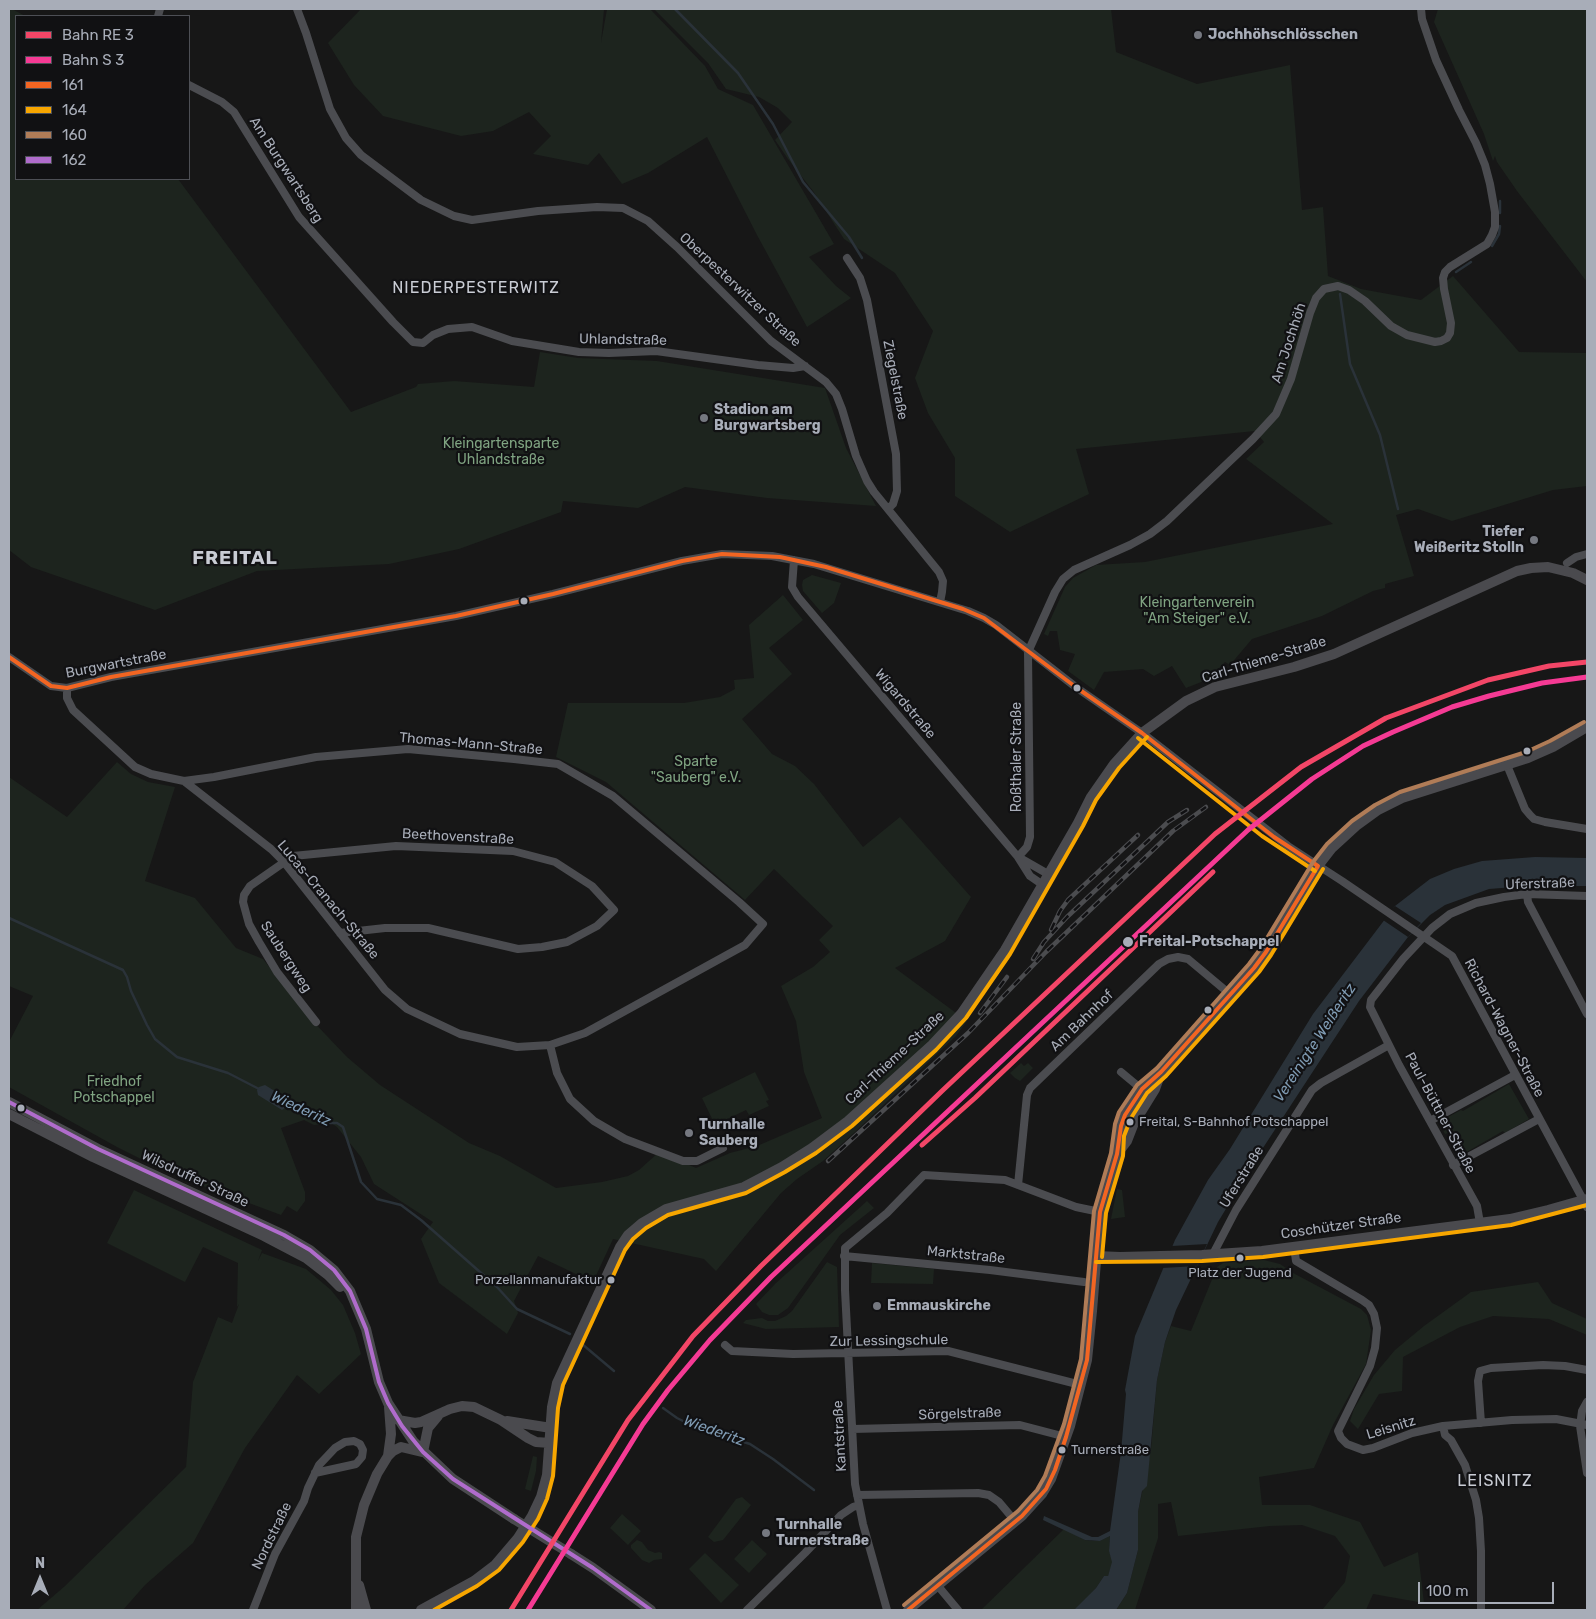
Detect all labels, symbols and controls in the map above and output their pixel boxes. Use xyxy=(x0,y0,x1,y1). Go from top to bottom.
legend xyxy=(15,15,190,180)
text: Bahn RE 3 xyxy=(62,26,134,44)
place label: Jochhöhschlösschen xyxy=(1208,27,1358,43)
marker: Jochhöhschlösschen xyxy=(1192,29,1204,41)
text: Bahn S 3 xyxy=(62,51,124,69)
text: 161 xyxy=(62,76,84,94)
text: 164 xyxy=(62,101,87,119)
street label: Am Burgwartsberg xyxy=(245,114,327,226)
text: 160 xyxy=(62,126,87,144)
text: 162 xyxy=(62,151,86,169)
street label: Oberpesterwitzer Straße xyxy=(676,229,804,351)
district label: NIEDERPESTERWITZ xyxy=(390,278,562,298)
street label: Am Jochhöh xyxy=(1268,301,1310,385)
street label: Uhlandstraße xyxy=(579,331,667,349)
street label: Ziegelstraße xyxy=(879,339,911,421)
place label: Stadion am Burgwartsberg xyxy=(714,402,821,434)
marker: Stadion am Burgwartsberg xyxy=(698,412,710,424)
park label: Kleingartensparte Uhlandstraße xyxy=(443,436,559,468)
place label: Tiefer Weißeritz Stolln xyxy=(1414,524,1524,556)
marker: Tiefer Weißeritz Stolln xyxy=(1528,534,1540,546)
district label: FREITAL xyxy=(191,548,279,570)
park label: Kleingartenverein "Am Steiger" e.V. xyxy=(1140,595,1254,628)
unlabelled marker xyxy=(519,596,529,606)
street label: Carl-Thieme-Straße xyxy=(1200,633,1328,687)
street label: Burgwartstraße xyxy=(64,646,168,682)
street label: Wigardstraße xyxy=(871,666,939,742)
unlabelled marker xyxy=(1072,683,1082,693)
street label: Roßthaler Straße xyxy=(1009,702,1025,812)
street label: Thomas-Mann-Straße xyxy=(399,729,543,759)
unlabelled marker xyxy=(1522,746,1532,756)
park label: Sparte "Sauberg" e.V. xyxy=(651,754,741,786)
street label: Beethovenstraße xyxy=(402,826,514,848)
street label: Lucas-Cranach-Straße xyxy=(273,837,383,963)
street label: Uferstraße xyxy=(1505,874,1575,894)
street label: Saubergweg xyxy=(257,918,315,996)
place label: Freital-Potschappel xyxy=(1139,934,1279,950)
marker: Freital-Potschappel xyxy=(1121,935,1135,949)
street label: Richard-Wagner-Straße xyxy=(1460,956,1548,1100)
water label: Vereinigte Weißeritz xyxy=(1270,980,1360,1106)
street label: Am Bahnhof xyxy=(1047,987,1117,1055)
unlabelled marker xyxy=(1203,1005,1213,1015)
street label: Carl-Thieme-Straße xyxy=(842,1008,948,1108)
street label: Paul-Büttner-Straße xyxy=(1401,1050,1479,1176)
park label: Friedhof Potschappel xyxy=(73,1074,155,1106)
water label: Wiederitz xyxy=(268,1087,334,1131)
unlabelled marker xyxy=(16,1103,26,1113)
place label: Freital, S-Bahnhof Potschappel xyxy=(1139,1114,1328,1130)
place label: Turnhalle Sauberg xyxy=(699,1117,765,1150)
marker: Freital, S-Bahnhof Potschappel xyxy=(1125,1117,1135,1127)
marker: Turnhalle Sauberg xyxy=(683,1127,695,1139)
street label: Uferstraße xyxy=(1216,1143,1268,1211)
street label: Wilsdruffer Straße xyxy=(139,1147,251,1211)
street label: Coschützer Straße xyxy=(1280,1209,1402,1243)
street label: Marktstraße xyxy=(926,1243,1006,1267)
marker: Platz der Jugend xyxy=(1235,1253,1245,1263)
place label: Platz der Jugend xyxy=(1188,1265,1292,1281)
place label: Porzellanmanufaktur xyxy=(475,1272,602,1288)
marker: Porzellanmanufaktur xyxy=(606,1275,616,1285)
place label: Emmauskirche xyxy=(887,1298,991,1314)
marker: Emmauskirche xyxy=(871,1300,883,1312)
street label: Zur Lessingschule xyxy=(830,1332,948,1350)
street label: Kantstraße xyxy=(830,1400,850,1472)
street label: Sörgelstraße xyxy=(918,1404,1002,1424)
water label: Wiederitz xyxy=(681,1412,747,1450)
street label: Leisnitz xyxy=(1364,1413,1418,1443)
place label: Turnerstraße xyxy=(1071,1442,1149,1458)
marker: Turnerstraße xyxy=(1057,1445,1067,1455)
district label: LEISNITZ xyxy=(1456,1471,1534,1491)
street label: Nordstraße xyxy=(248,1500,296,1572)
place label: Turnhalle Turnerstraße xyxy=(776,1517,869,1550)
marker: Turnhalle Turnerstraße xyxy=(760,1527,772,1539)
north arrow xyxy=(15,1554,65,1604)
text: N xyxy=(35,1555,45,1572)
scale bar xyxy=(1421,1572,1557,1604)
text: 100 m xyxy=(1426,1582,1468,1600)

